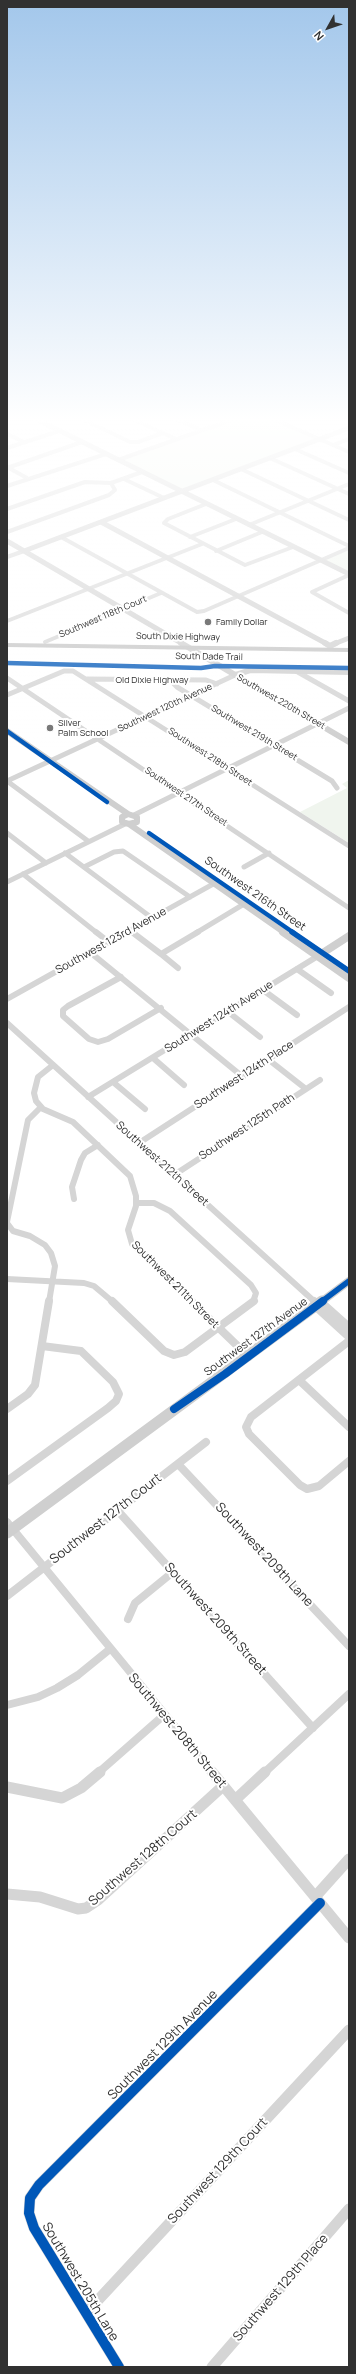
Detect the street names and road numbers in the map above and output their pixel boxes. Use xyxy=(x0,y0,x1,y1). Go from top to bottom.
street label: Southwest 118th Court xyxy=(58,594,148,640)
street label: South Dixie Highway xyxy=(136,631,220,643)
street label: South Dade Trail xyxy=(175,651,243,663)
street label: Southwest 220th Street xyxy=(235,672,327,732)
street label: Old Dixie Highway xyxy=(116,675,188,685)
street label: Southwest 120th Avenue xyxy=(116,681,214,735)
street label: Southwest 219th Street xyxy=(209,703,299,763)
street label: Southwest 218th Street xyxy=(166,726,254,788)
street label: Southwest 217th Street xyxy=(143,765,229,829)
street label: Southwest 216th Street xyxy=(202,854,308,934)
street label: Southwest 123rd Avenue xyxy=(53,905,169,977)
street label: Southwest 124th Avenue xyxy=(162,978,276,1056)
street label: Southwest 124th Place xyxy=(192,1038,296,1112)
street label: Southwest 125th Path xyxy=(197,1091,297,1163)
street label: Southwest 212th Street xyxy=(113,1119,211,1209)
street label: Southwest 211th Street xyxy=(129,1239,221,1331)
street label: Southwest 127th Avenue xyxy=(202,1295,310,1379)
street label: Southwest 127th Court xyxy=(47,1471,165,1567)
street label: Southwest 209th Lane xyxy=(212,1500,316,1610)
street label: Southwest 209th Street xyxy=(161,1560,269,1678)
street label: Southwest 208th Street xyxy=(124,1670,230,1792)
street label: Southwest 128th Court xyxy=(86,1807,200,1909)
street label: Southwest 129th Avenue xyxy=(105,1987,221,2103)
street label: Southwest 129th Court xyxy=(165,2115,271,2227)
street label: Southwest 205th Lane xyxy=(38,2220,122,2344)
street label: Southwest 129th Place xyxy=(230,2231,332,2345)

